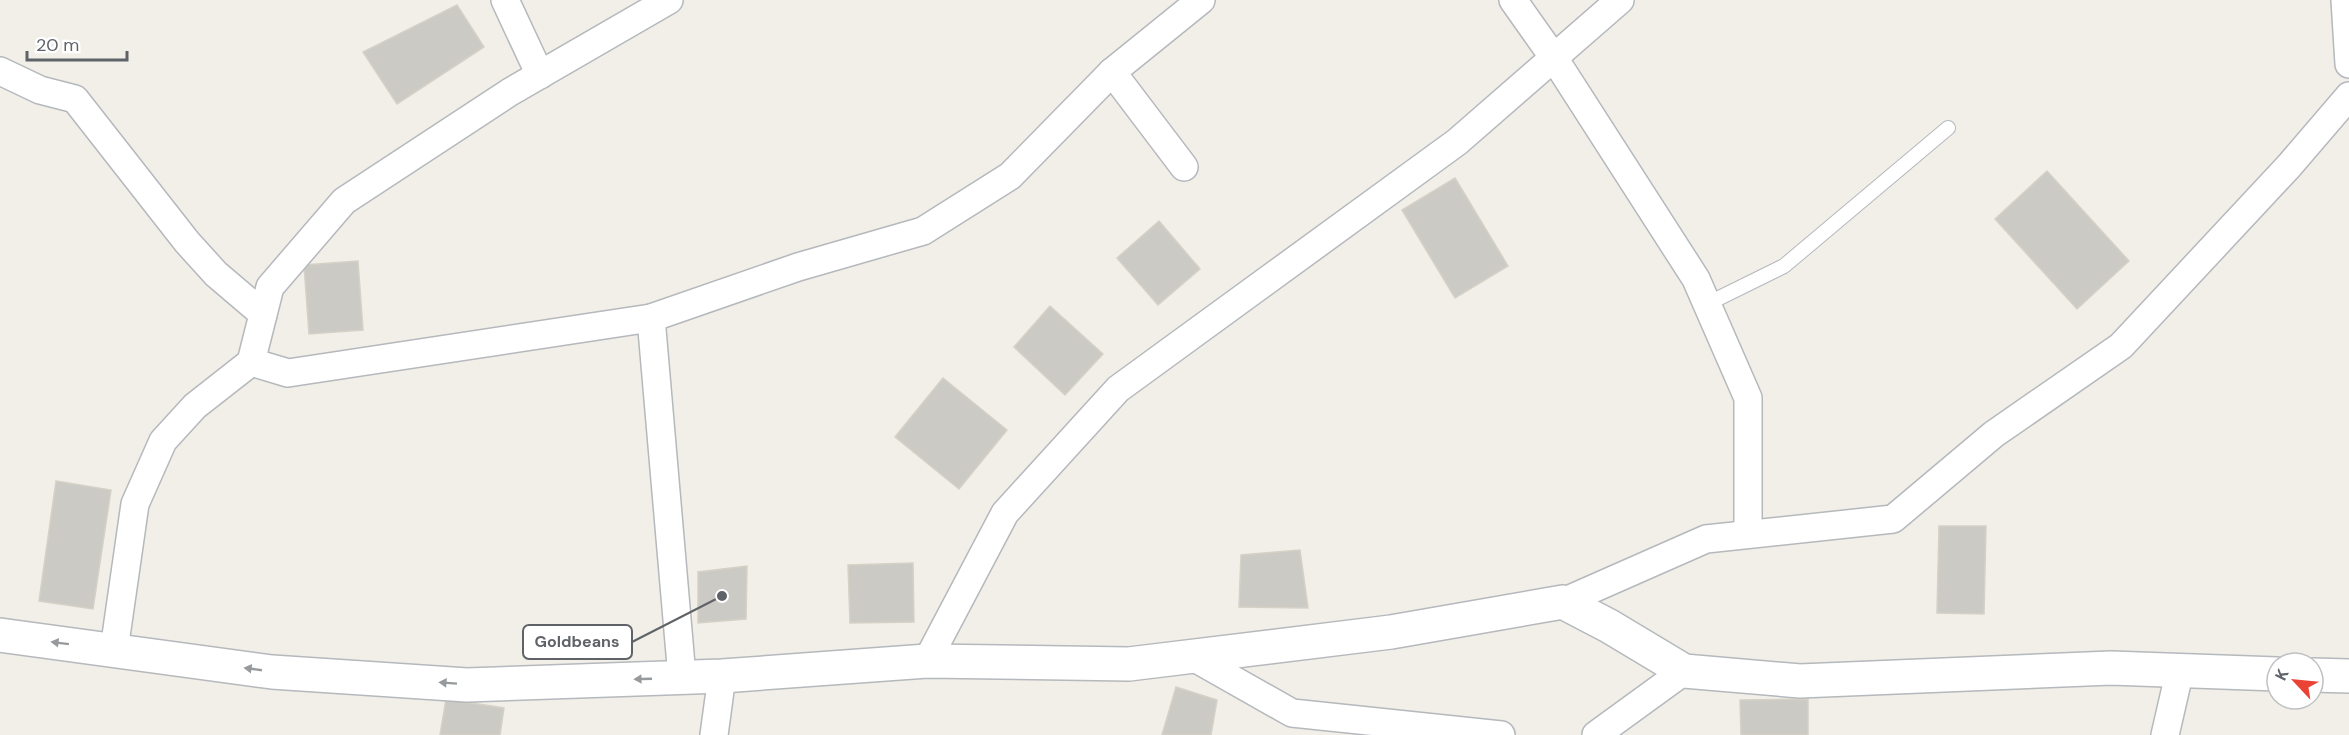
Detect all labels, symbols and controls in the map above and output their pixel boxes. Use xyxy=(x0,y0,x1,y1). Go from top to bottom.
scale bar xyxy=(27,24,128,62)
text: 20 m xyxy=(36,33,79,57)
callout: Goldbeans xyxy=(523,625,632,659)
text: Goldbeans xyxy=(535,631,619,652)
one-way arrow xyxy=(50,638,69,647)
north arrow xyxy=(2265,651,2325,711)
one-way arrow xyxy=(244,664,263,674)
text: K xyxy=(2270,665,2294,684)
one-way arrow xyxy=(633,674,652,683)
one-way arrow xyxy=(438,679,457,688)

